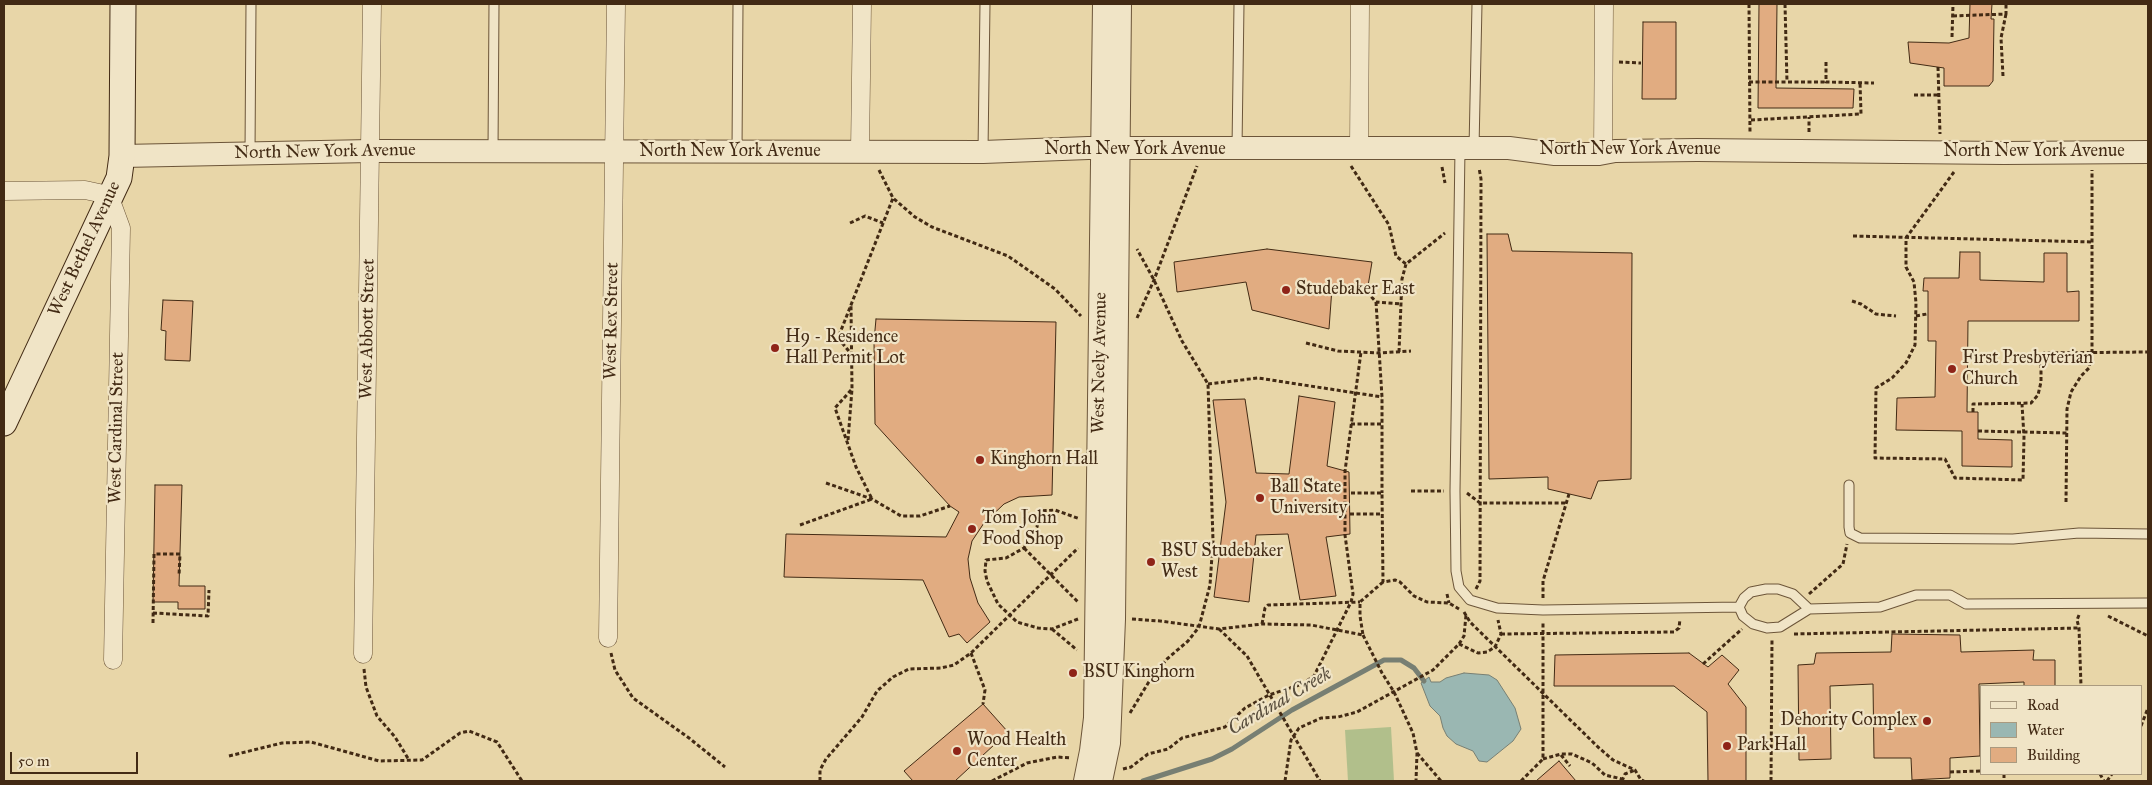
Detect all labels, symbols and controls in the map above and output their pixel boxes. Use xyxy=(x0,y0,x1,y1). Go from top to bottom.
street label: North New York Avenue xyxy=(1044,139,1226,161)
street label: North New York Avenue xyxy=(1539,139,1721,161)
street label: North New York Avenue xyxy=(234,140,416,164)
street label: North New York Avenue xyxy=(639,141,821,163)
street label: North New York Avenue xyxy=(1943,141,2125,163)
street label: West Bethel Avenue xyxy=(44,178,126,320)
street label: West Abbott Street xyxy=(356,258,380,400)
street label: West Rex Street xyxy=(600,262,624,380)
place label: Studebaker East xyxy=(1296,279,1415,301)
marker: Studebaker East xyxy=(1280,284,1292,296)
street label: West Neely Avenue xyxy=(1088,292,1112,434)
place label: H9 - Residence Hall Permit Lot xyxy=(785,327,905,369)
marker: H9 - Residence Hall Permit Lot xyxy=(769,342,781,354)
place label: First Presbyterian Church xyxy=(1962,348,2093,390)
street label: West Cardinal Street xyxy=(105,352,129,504)
marker: First Presbyterian Church xyxy=(1946,363,1958,375)
place label: Kinghorn Hall xyxy=(990,449,1098,471)
marker: Kinghorn Hall xyxy=(974,454,986,466)
place label: Ball State University xyxy=(1270,477,1347,520)
marker: Ball State University xyxy=(1254,492,1266,504)
place label: Tom John Food Shop xyxy=(982,508,1063,550)
marker: Tom John Food Shop xyxy=(966,523,978,535)
place label: BSU Studebaker West xyxy=(1161,541,1283,584)
marker: BSU Studebaker West xyxy=(1145,556,1157,568)
place label: BSU Kinghorn xyxy=(1083,662,1195,684)
water label: Cardinal Creek xyxy=(1224,663,1336,741)
marker: BSU Kinghorn xyxy=(1067,667,1079,679)
legend xyxy=(1980,685,2142,775)
text: Road xyxy=(2027,696,2059,714)
place label: Dehority Complex xyxy=(1780,710,1917,732)
marker: Dehority Complex xyxy=(1921,715,1933,727)
text: Water xyxy=(2027,721,2064,739)
place label: Wood Health Center xyxy=(967,730,1066,772)
place label: Park Hall xyxy=(1737,735,1806,757)
marker: Park Hall xyxy=(1721,740,1733,752)
scale bar xyxy=(12,742,140,774)
marker: Wood Health Center xyxy=(951,745,963,757)
text: Building xyxy=(2027,746,2080,764)
text: 50 m xyxy=(18,752,50,770)

